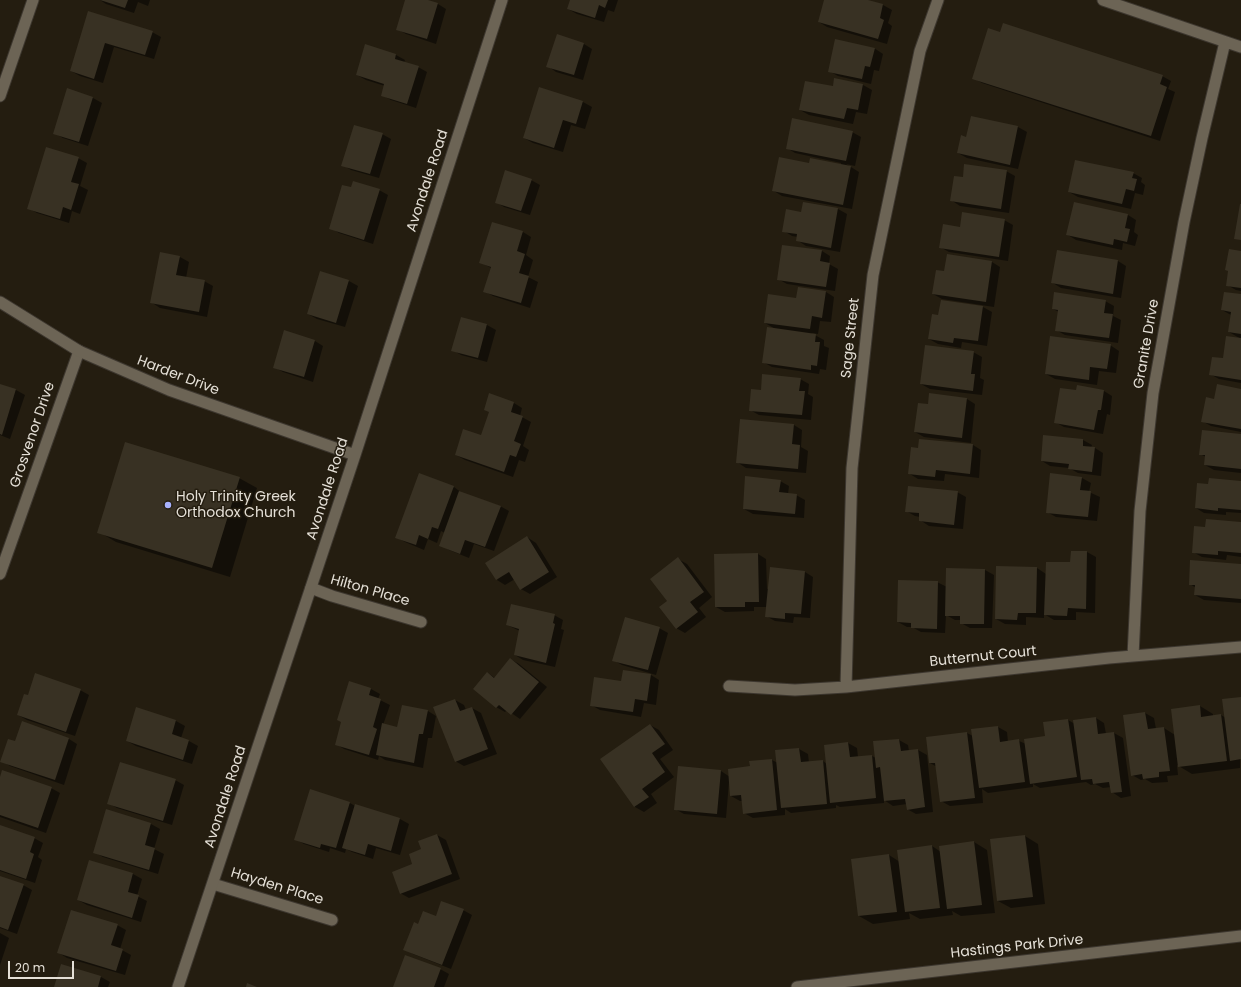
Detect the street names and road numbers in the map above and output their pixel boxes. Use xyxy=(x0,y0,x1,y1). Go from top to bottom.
street label: Avondale Road xyxy=(404,128,452,234)
street label: Sage Street xyxy=(838,297,864,379)
street label: Granite Drive xyxy=(1131,298,1163,390)
street label: Harder Drive xyxy=(135,353,221,399)
street label: Grosvenor Drive xyxy=(7,380,59,490)
street label: Avondale Road xyxy=(304,436,352,542)
street label: Hilton Place xyxy=(329,572,411,610)
street label: Butternut Court xyxy=(929,643,1037,671)
street label: Avondale Road xyxy=(202,744,250,850)
street label: Hayden Place xyxy=(229,865,325,909)
street label: Hastings Park Drive xyxy=(950,932,1084,962)

